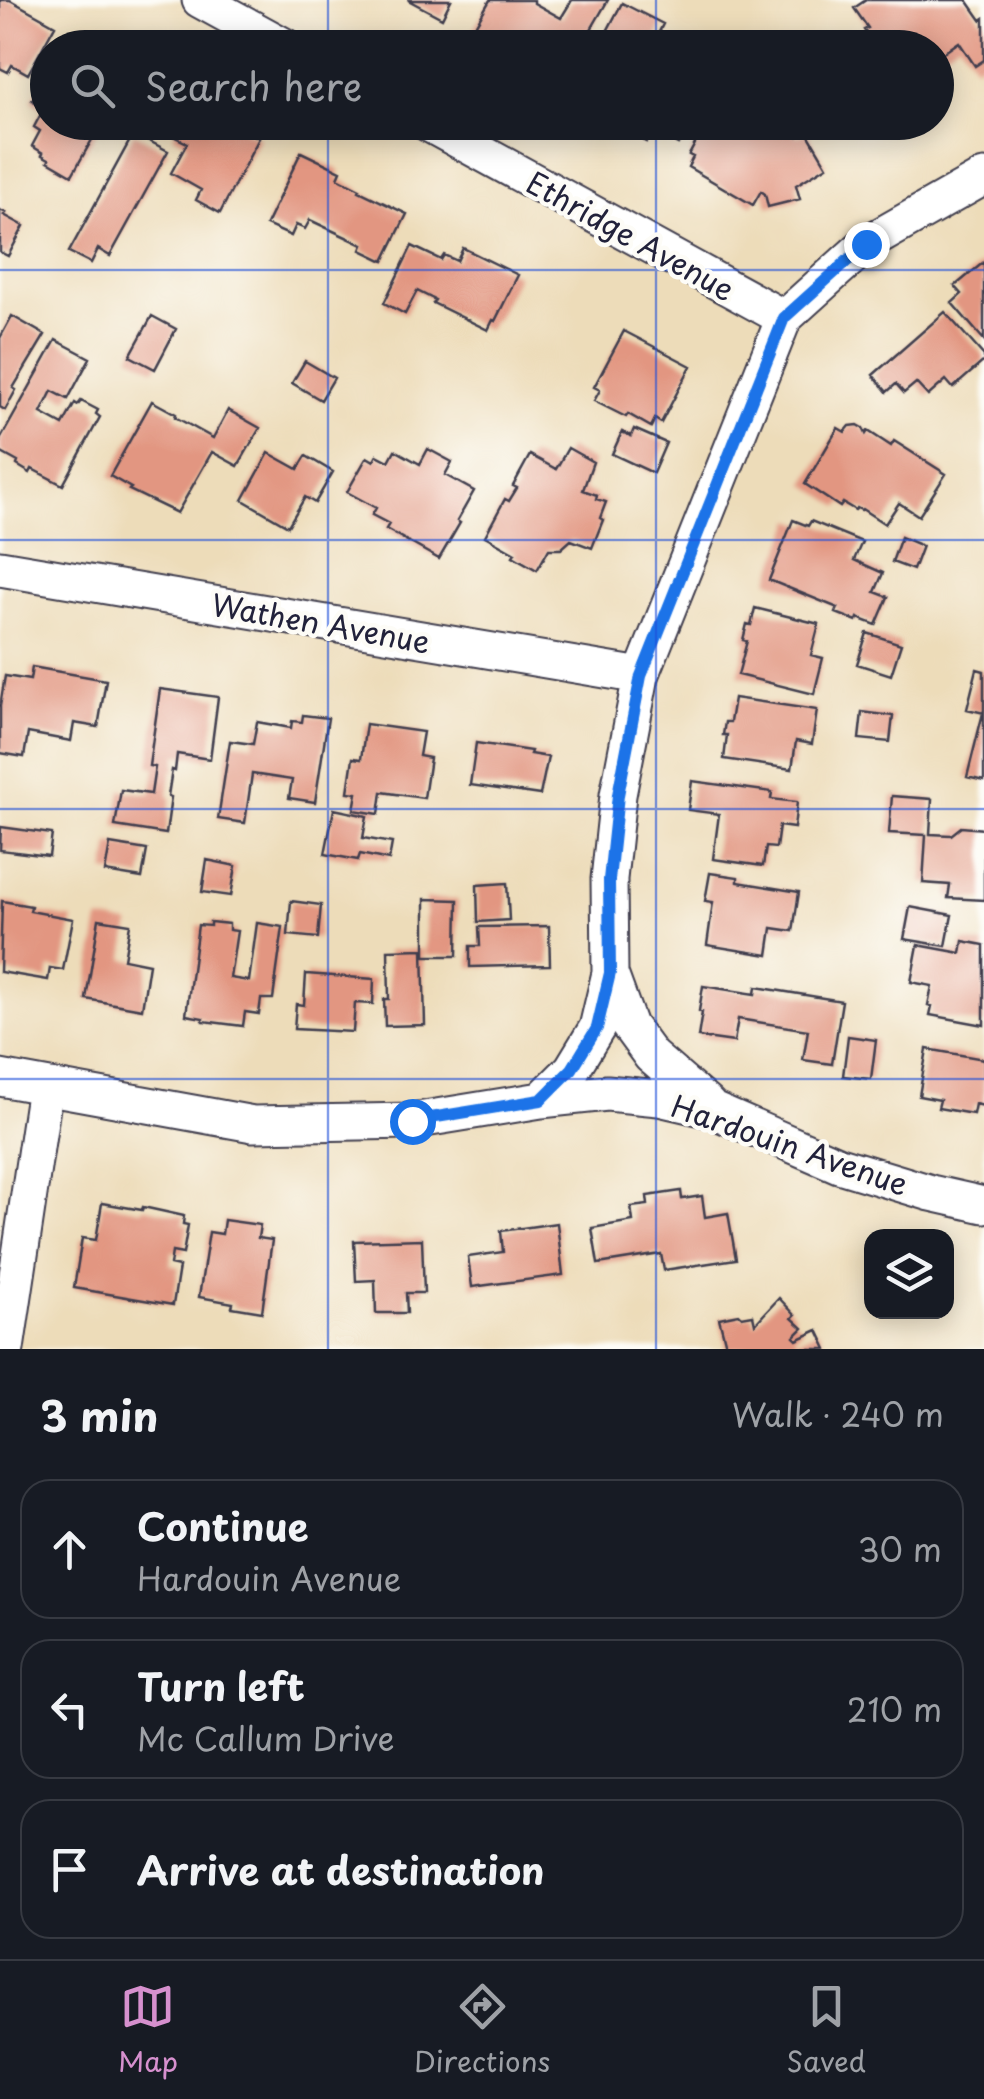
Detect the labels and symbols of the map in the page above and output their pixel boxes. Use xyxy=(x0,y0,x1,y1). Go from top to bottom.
street label: Ethridge Avenue xyxy=(519,159,743,311)
route end xyxy=(844,222,890,268)
street label: Wathen Avenue xyxy=(208,581,434,663)
street label: Hardouin Avenue xyxy=(666,1082,914,1206)
route start xyxy=(390,1099,436,1145)

